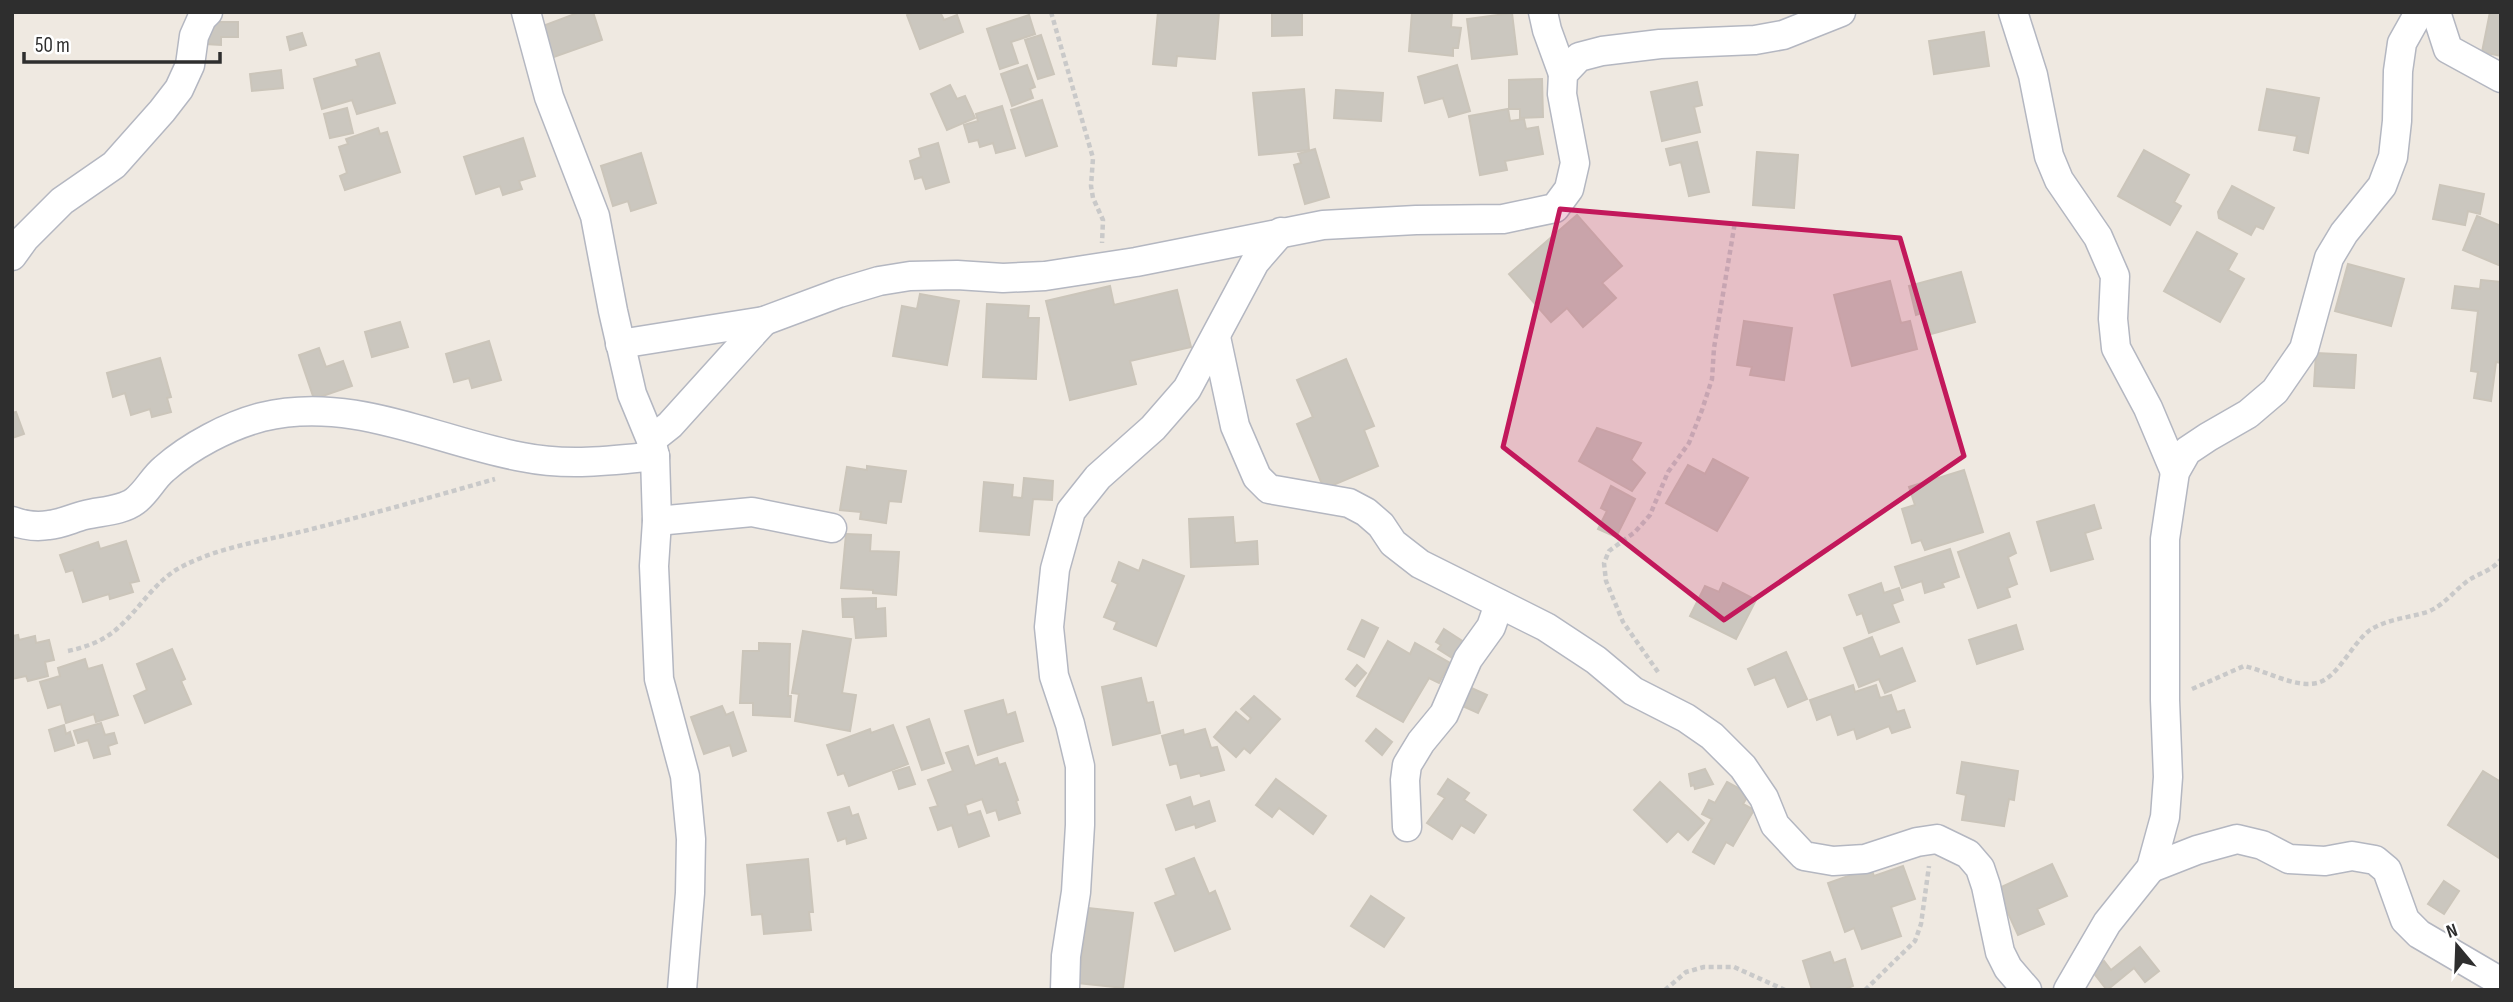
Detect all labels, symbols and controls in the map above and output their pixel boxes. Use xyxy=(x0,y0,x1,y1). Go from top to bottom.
scale bar xyxy=(24,21,220,65)
text: 50 m xyxy=(35,33,70,58)
north arrow xyxy=(2422,911,2492,981)
text: N xyxy=(2443,919,2460,944)

